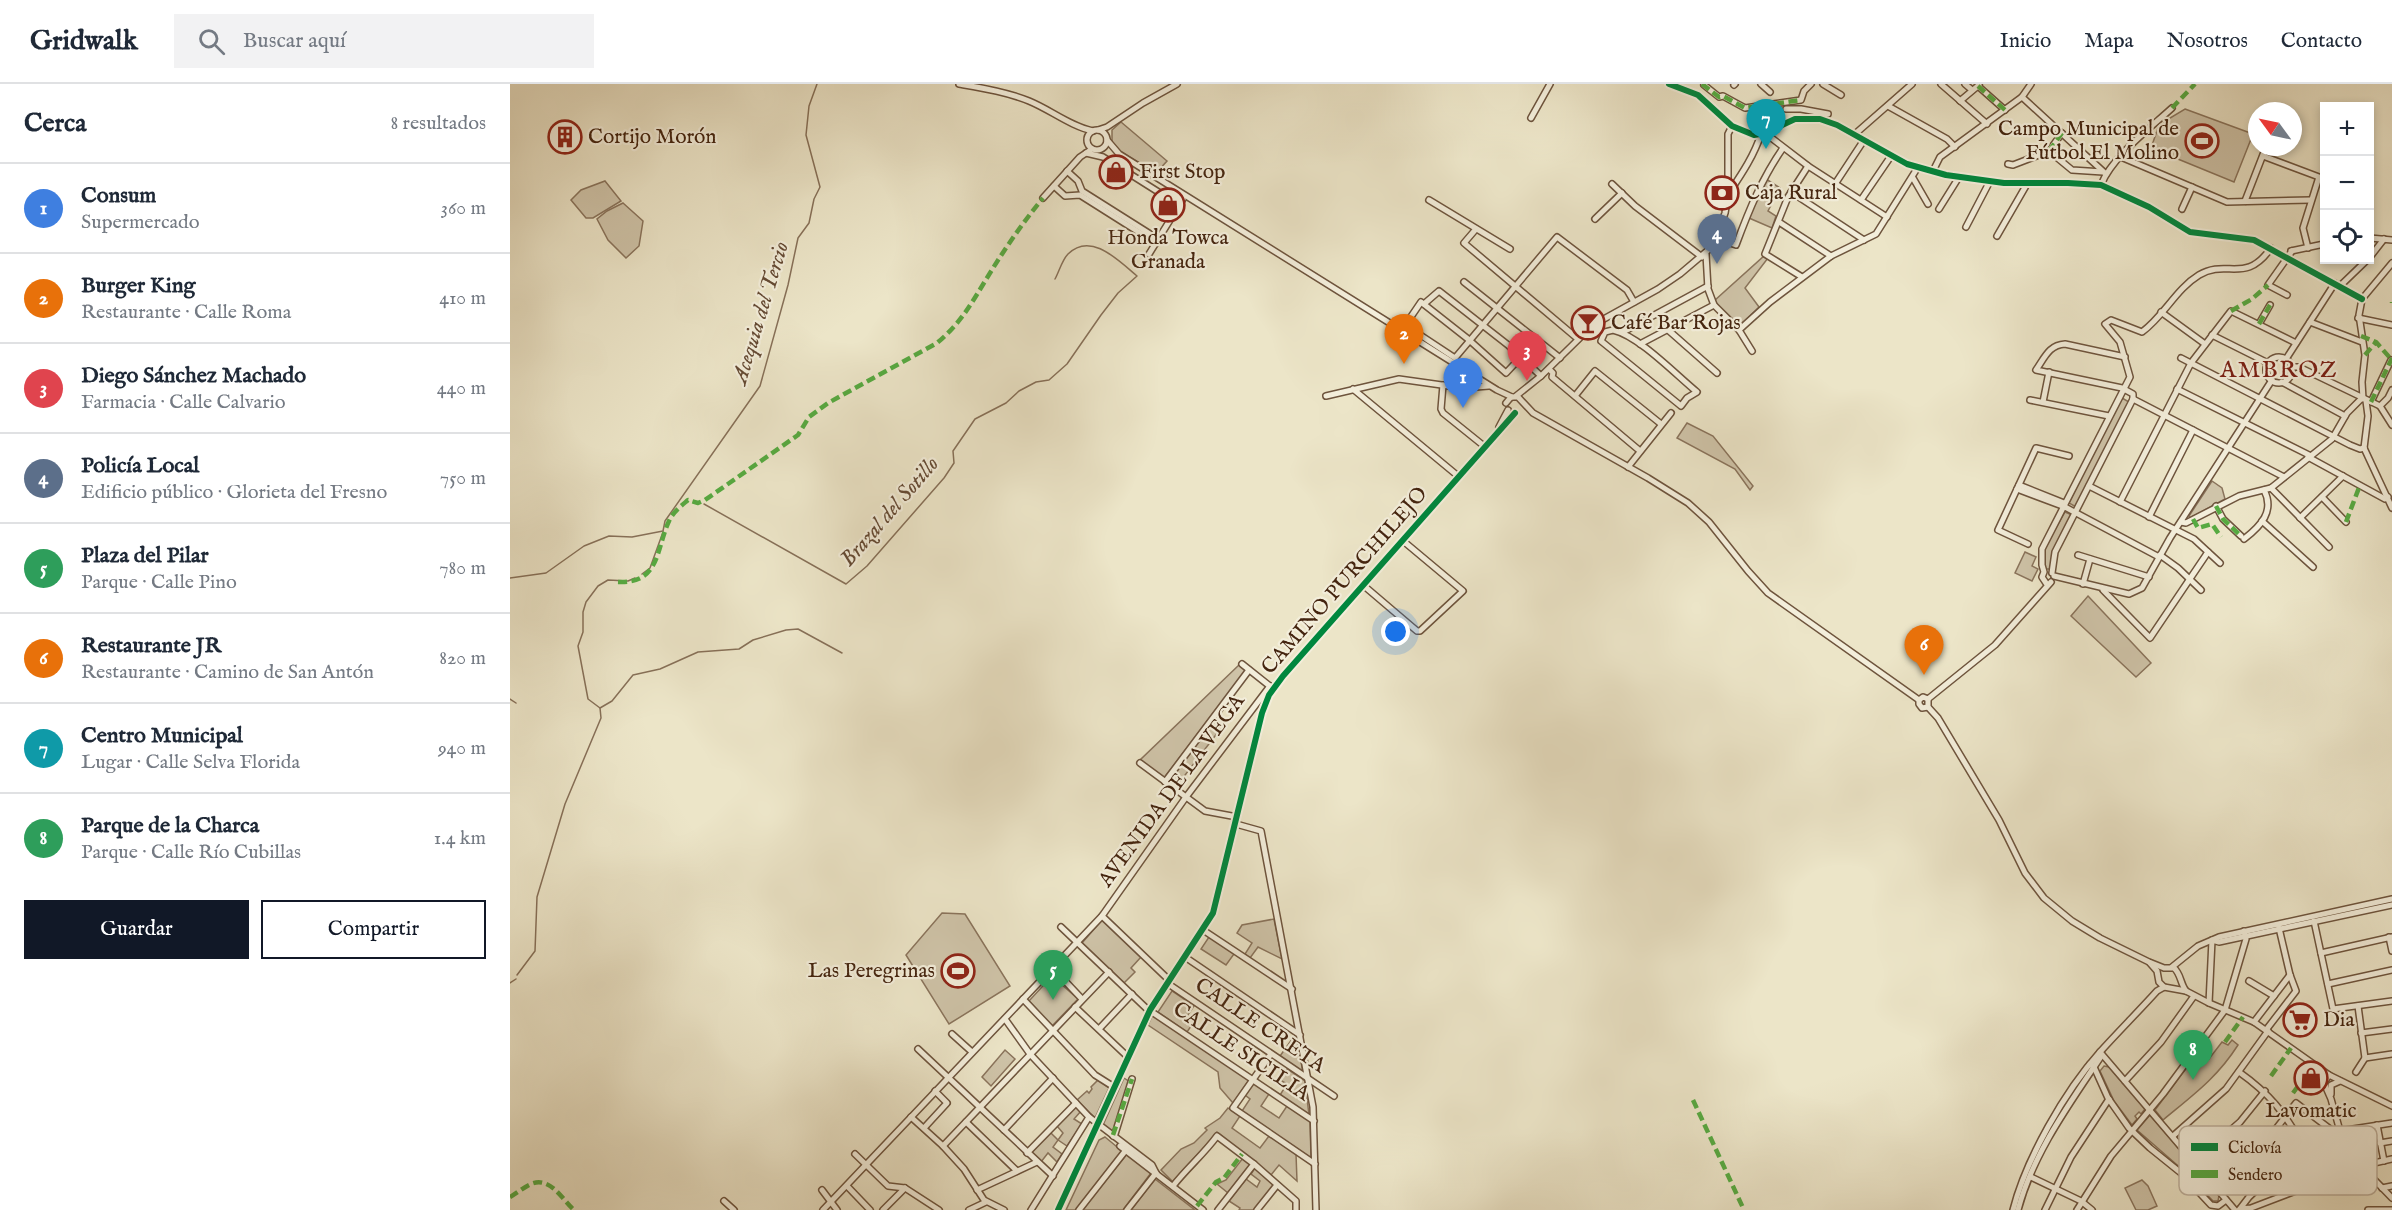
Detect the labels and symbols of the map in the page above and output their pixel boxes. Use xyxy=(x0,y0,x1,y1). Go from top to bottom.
pin: 7 xyxy=(1746,100,1786,149)
north arrow xyxy=(2248,102,2302,156)
place label: Campo Municipal de Fútbol El Molino xyxy=(1998,116,2179,167)
building icon: Cortijo Morón xyxy=(547,119,583,155)
sports icon: Campo Municipal de Fútbol El Molino xyxy=(2184,123,2220,159)
place label: Cortijo Morón xyxy=(588,124,717,151)
shop icon: First Stop xyxy=(1098,154,1134,190)
place label: First Stop xyxy=(1139,159,1225,186)
bank icon: Caja Rural xyxy=(1704,175,1740,211)
place label: Caja Rural xyxy=(1745,180,1837,207)
shop icon: Honda Towca Granada xyxy=(1150,187,1186,223)
pin: 4 xyxy=(1698,214,1736,264)
place label: Honda Towca Granada xyxy=(1107,225,1230,276)
water label: Acequia del Tercio xyxy=(725,238,796,390)
bar icon: Café Bar Rojas xyxy=(1570,305,1606,341)
place label: Café Bar Rojas xyxy=(1611,310,1741,337)
pin: 2 xyxy=(1384,314,1424,364)
pin: 3 xyxy=(1508,332,1546,381)
district label: AMBROZ xyxy=(2219,355,2338,386)
pin: 1 xyxy=(1444,358,1482,408)
water label: Brazal del Sotillo xyxy=(834,451,946,573)
street label: CAMINO PURCHILEJO xyxy=(1256,482,1434,680)
your location xyxy=(1381,617,1410,646)
pin: 6 xyxy=(1904,626,1944,675)
street label: AVENIDA DE LA VEGA xyxy=(1092,688,1252,894)
pin: 5 xyxy=(1034,950,1072,1000)
sports icon: Las Peregrinas xyxy=(940,953,976,989)
place label: Las Peregrinas xyxy=(808,958,935,985)
street label: CALLE CRETA xyxy=(1189,972,1331,1080)
street label: CALLE SICILIA xyxy=(1167,996,1315,1108)
supermarket icon: Dia xyxy=(2282,1002,2318,1038)
place label: Dia xyxy=(2323,1007,2355,1034)
pin: 8 xyxy=(2174,1030,2212,1080)
shop icon: Lavomatic xyxy=(2293,1060,2329,1096)
place label: Lavomatic xyxy=(2265,1098,2357,1125)
legend xyxy=(2179,1126,2377,1195)
text: Ciclovía xyxy=(2228,1139,2282,1159)
text: Sendero xyxy=(2228,1166,2283,1186)

